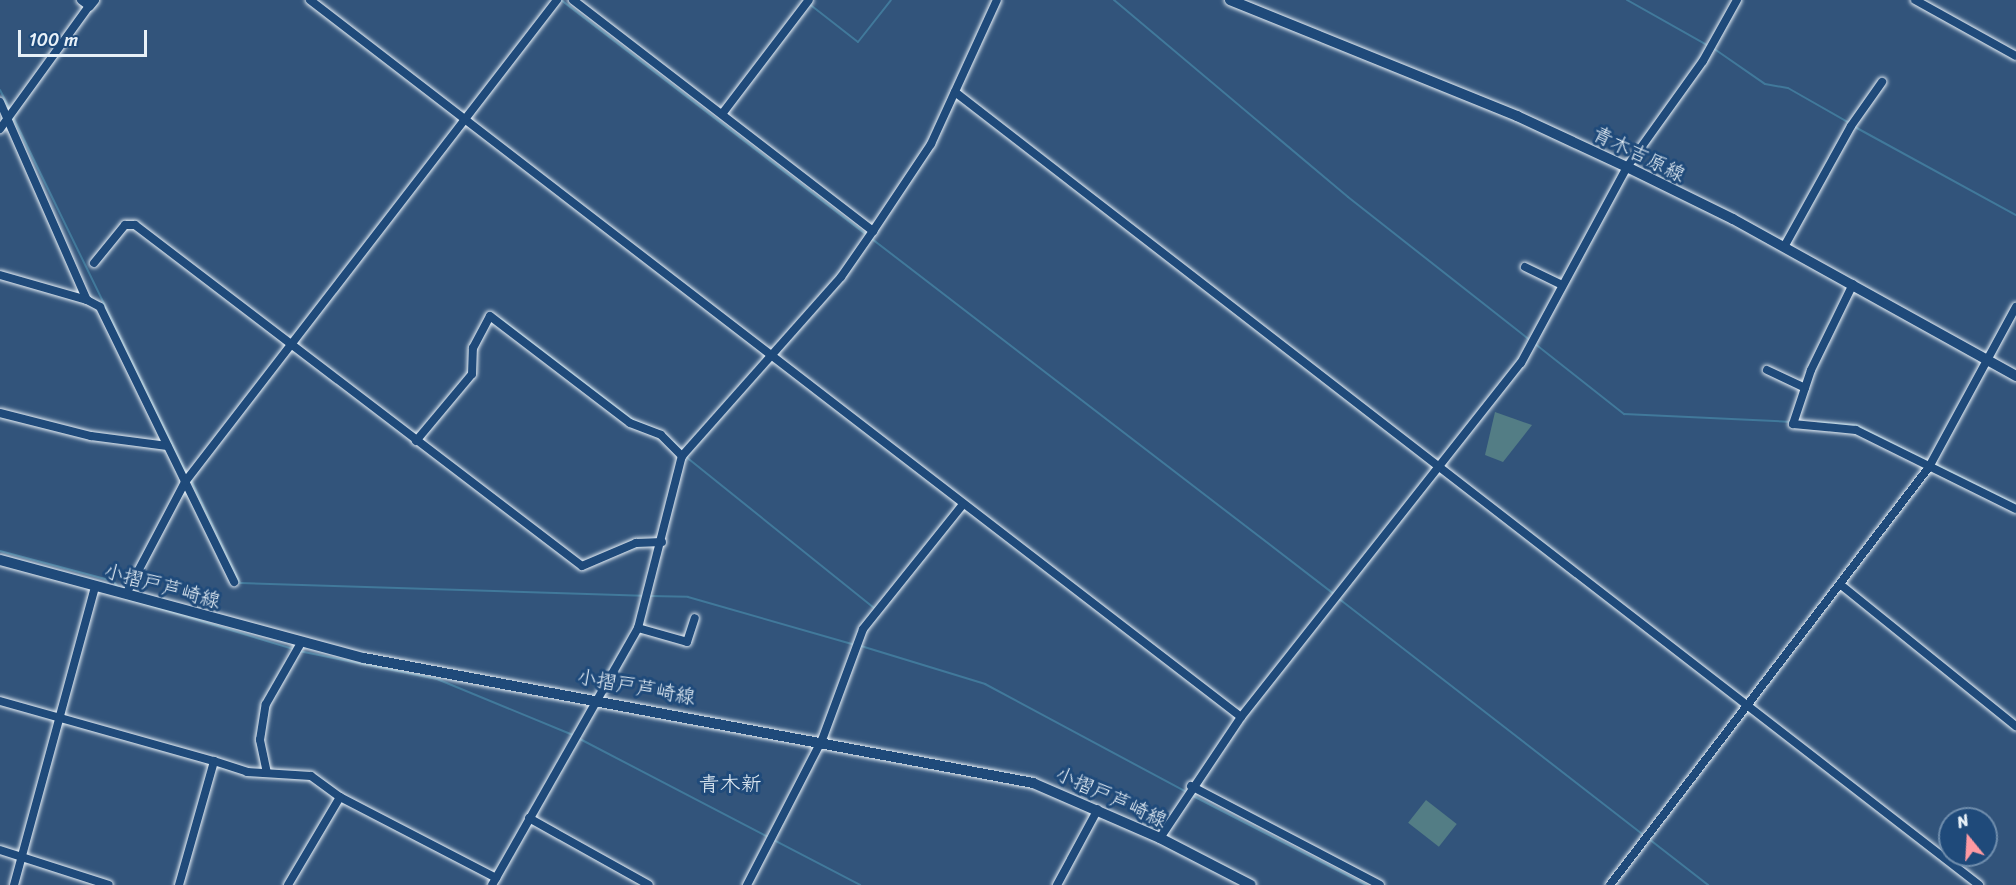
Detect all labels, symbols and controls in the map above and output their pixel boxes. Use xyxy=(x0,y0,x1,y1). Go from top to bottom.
scale bar xyxy=(21,18,150,56)
text: 100 m xyxy=(29,24,78,56)
street label: 青木吉原線 xyxy=(1589,121,1689,187)
street label: 小摺戸芦崎線 xyxy=(101,559,223,613)
street label: 小摺戸芦崎線 xyxy=(575,665,697,709)
street label: 小摺戸芦崎線 xyxy=(1051,762,1171,832)
district label: 青木新 xyxy=(699,771,761,797)
text: N xyxy=(1953,806,1973,837)
north arrow xyxy=(1938,807,1998,867)

